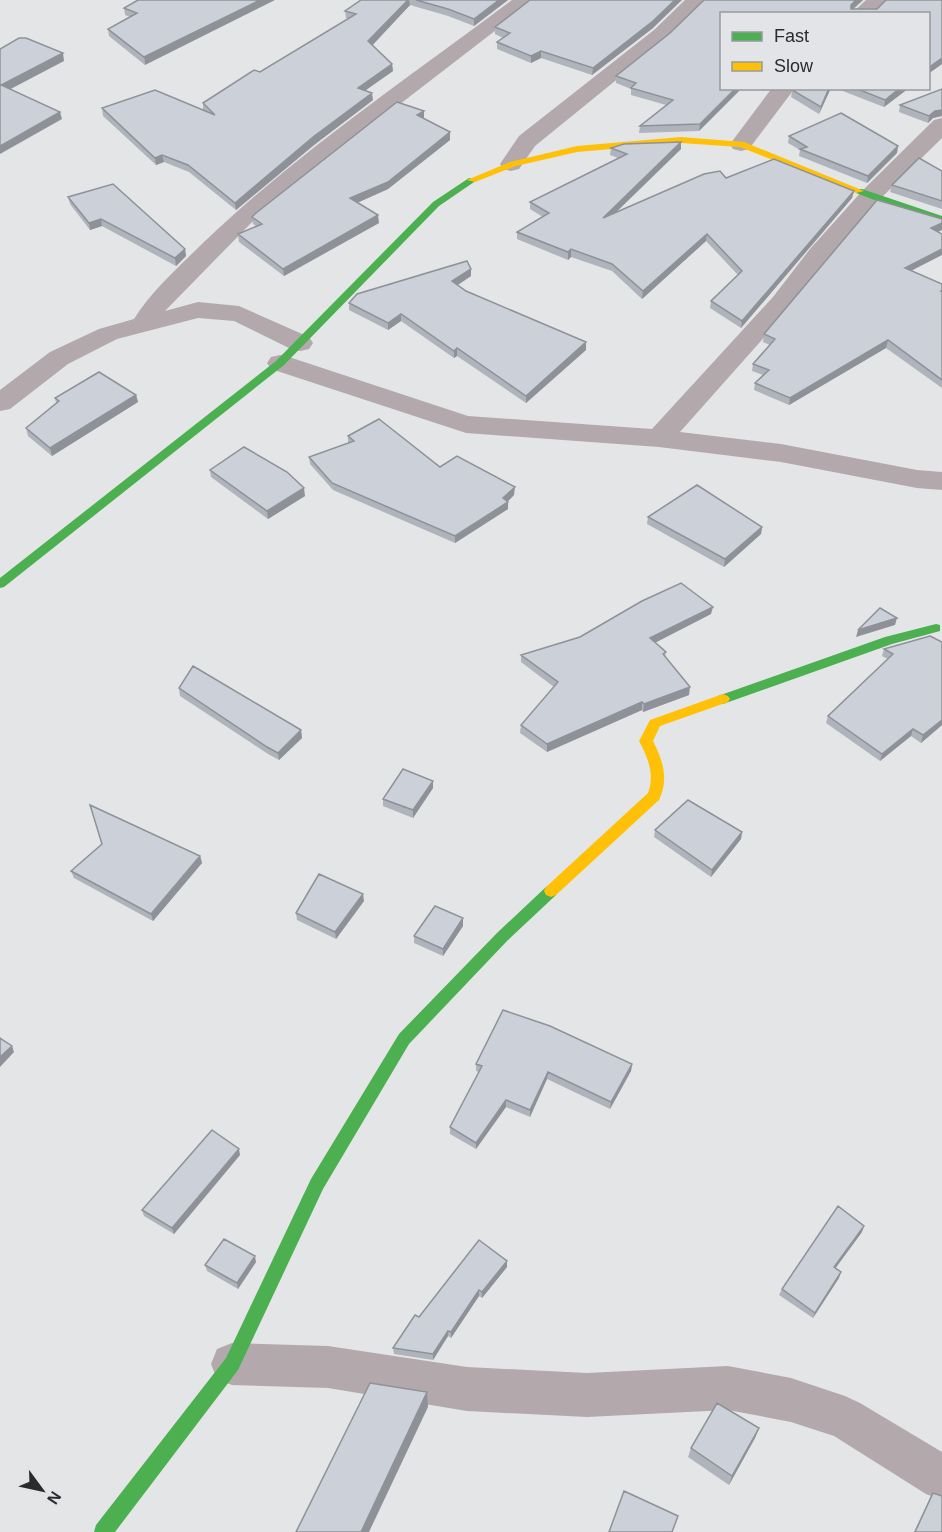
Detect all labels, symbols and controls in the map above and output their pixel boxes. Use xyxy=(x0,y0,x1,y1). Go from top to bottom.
legend xyxy=(720,12,930,90)
text: Fast xyxy=(774,26,809,46)
text: Slow xyxy=(774,56,814,76)
north arrow xyxy=(12,1460,72,1520)
text: N xyxy=(44,1488,64,1507)

